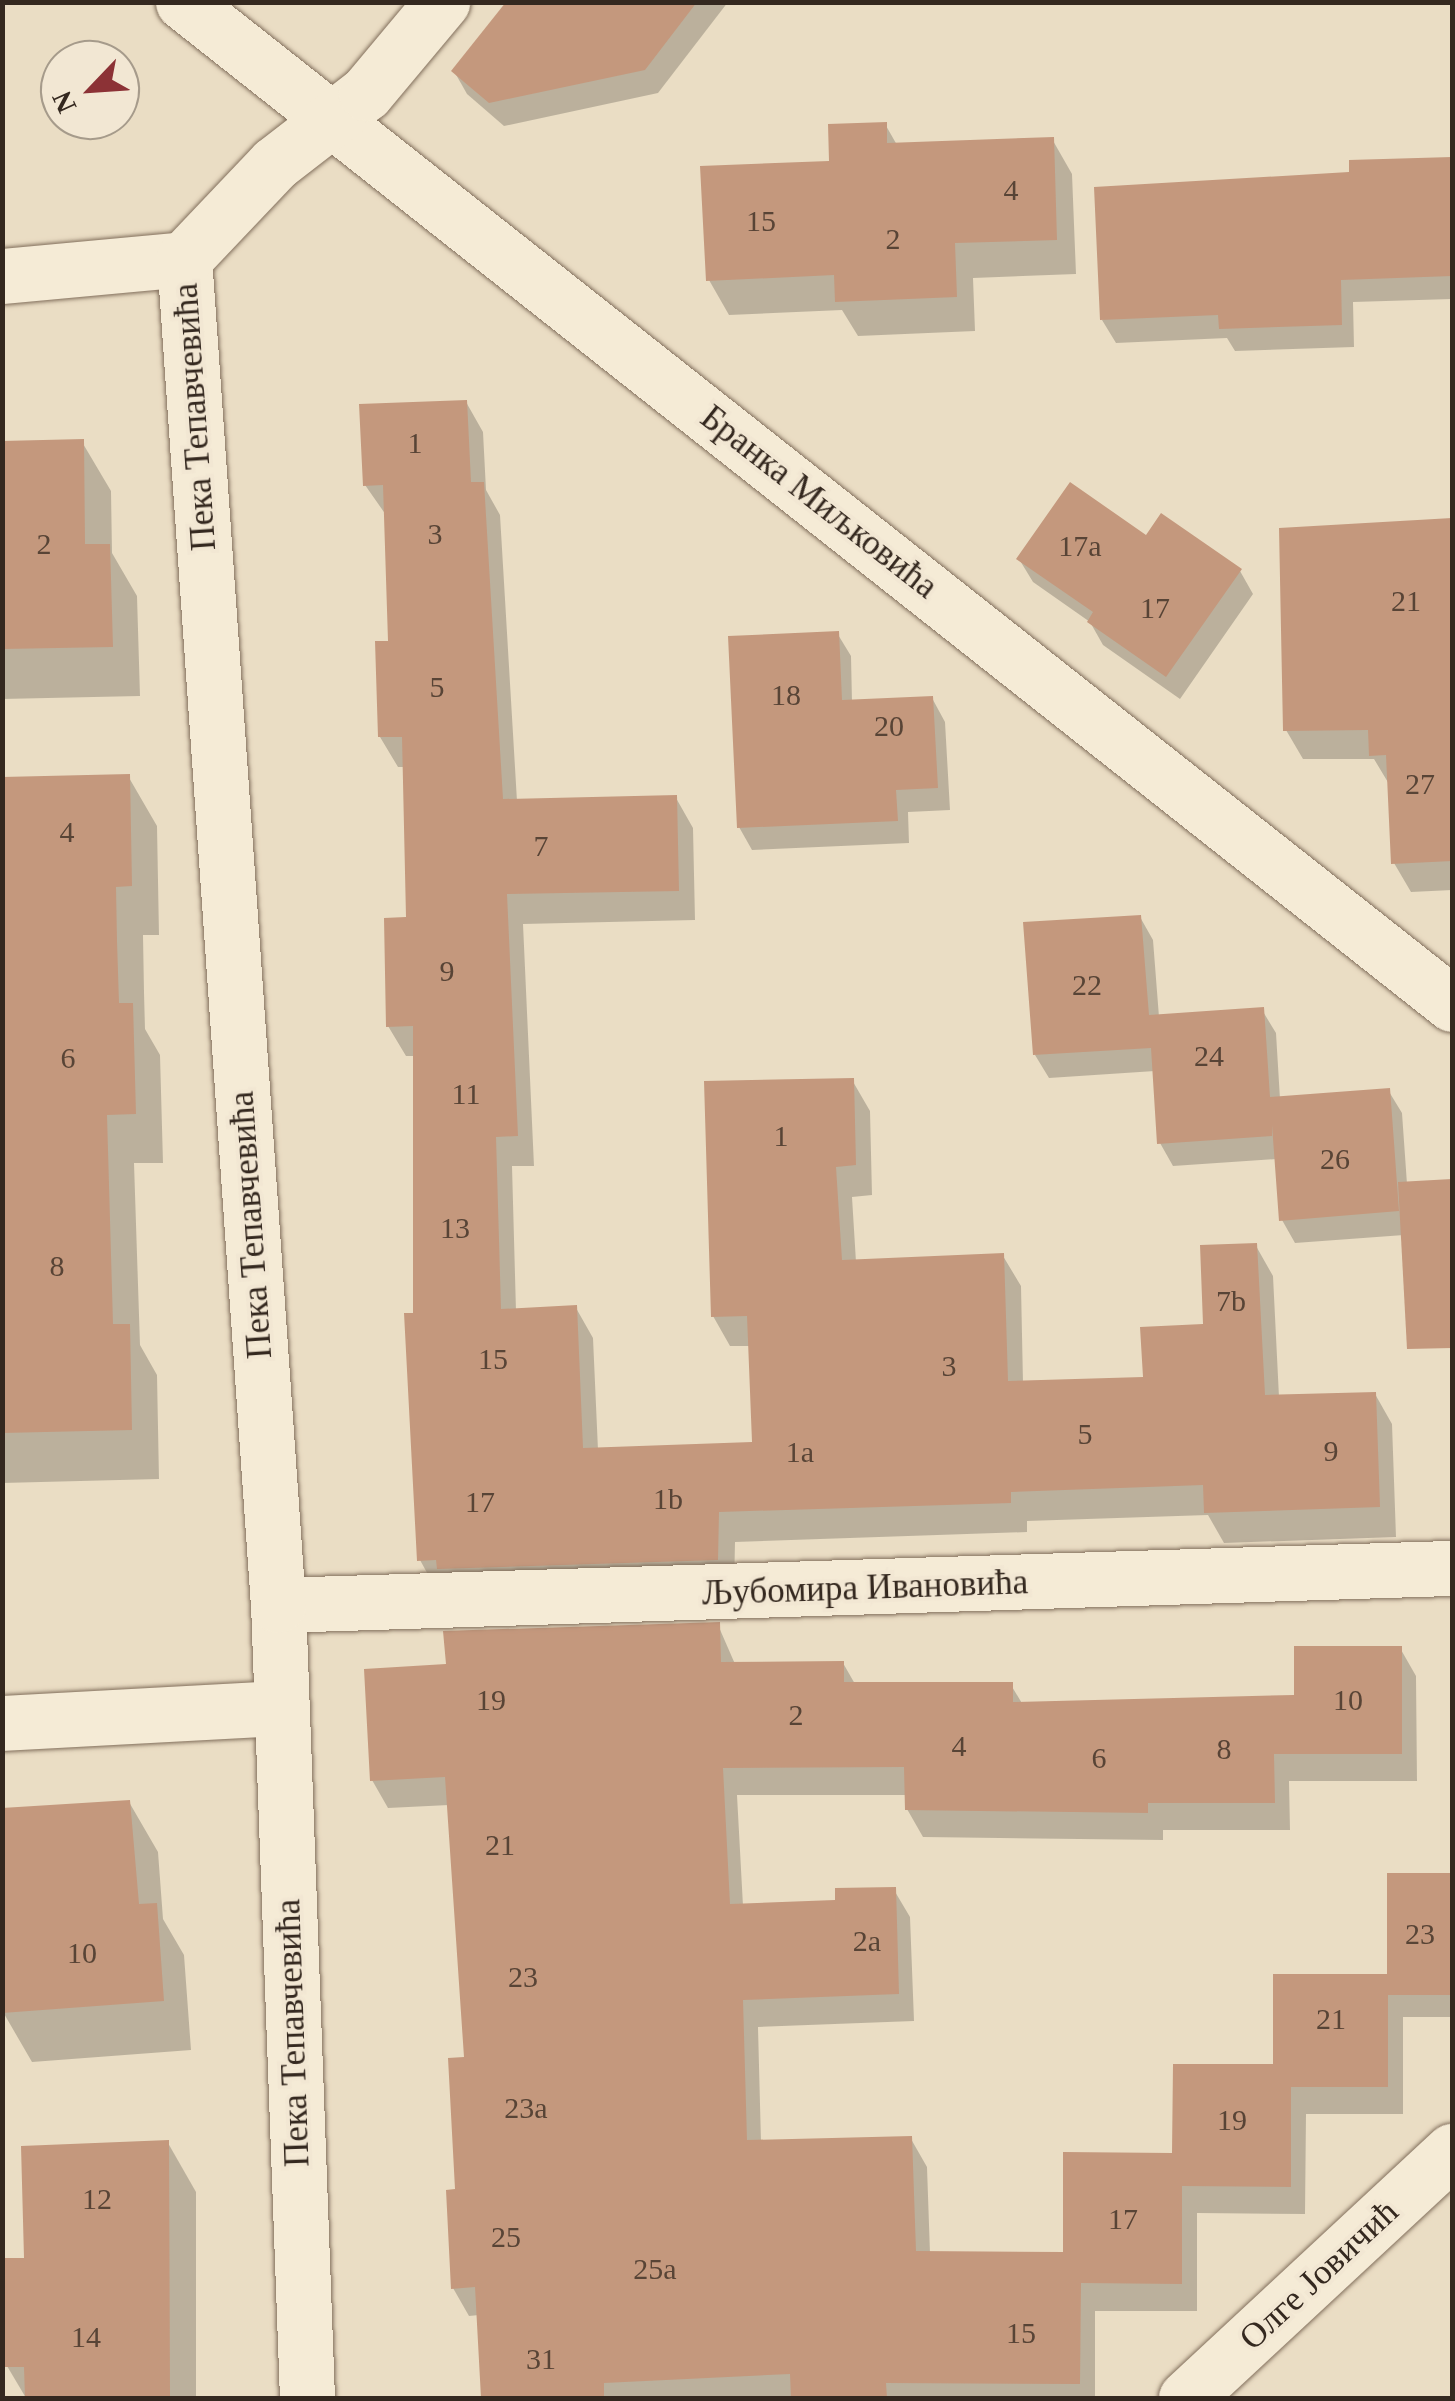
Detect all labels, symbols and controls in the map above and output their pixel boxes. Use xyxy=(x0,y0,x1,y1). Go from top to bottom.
north arrow xyxy=(40,40,140,140)
text: N xyxy=(46,86,82,118)
house number: 4 xyxy=(1004,172,1018,208)
house number: 15 xyxy=(746,203,776,239)
house number: 2 xyxy=(886,221,900,257)
street label: Пека Тепавчевића xyxy=(165,282,225,552)
street label: Бранка Миљковића xyxy=(692,397,946,607)
house number: 1 xyxy=(408,425,422,461)
house number: 3 xyxy=(428,516,442,552)
house number: 2 xyxy=(36,526,52,562)
house number: 17a xyxy=(1058,528,1102,564)
house number: 21 xyxy=(1391,583,1421,619)
house number: 17 xyxy=(1140,590,1170,626)
house number: 5 xyxy=(430,669,444,705)
house number: 18 xyxy=(771,677,801,713)
house number: 20 xyxy=(874,708,904,744)
house number: 27 xyxy=(1405,766,1435,802)
house number: 4 xyxy=(60,814,74,850)
house number: 7 xyxy=(534,828,548,864)
house number: 9 xyxy=(440,953,454,989)
house number: 22 xyxy=(1072,967,1102,1003)
house number: 24 xyxy=(1194,1038,1224,1074)
house number: 6 xyxy=(60,1040,76,1076)
house number: 11 xyxy=(452,1076,480,1112)
street label: Пека Тепавчевића xyxy=(221,1090,281,1360)
house number: 1 xyxy=(774,1118,788,1154)
house number: 26 xyxy=(1320,1141,1350,1177)
house number: 13 xyxy=(440,1210,470,1246)
house number: 8 xyxy=(50,1248,64,1284)
house number: 7b xyxy=(1216,1283,1246,1319)
house number: 15 xyxy=(478,1341,508,1377)
house number: 3 xyxy=(942,1348,956,1384)
house number: 5 xyxy=(1078,1416,1092,1452)
house number: 9 xyxy=(1324,1433,1338,1469)
house number: 1a xyxy=(786,1434,814,1470)
house number: 1b xyxy=(653,1481,683,1517)
house number: 17 xyxy=(465,1484,495,1520)
street label: Љубомира Ивановића xyxy=(701,1561,1029,1615)
house number: 19 xyxy=(476,1682,506,1718)
house number: 10 xyxy=(1333,1682,1363,1718)
house number: 2 xyxy=(788,1697,804,1733)
house number: 4 xyxy=(952,1728,966,1764)
house number: 8 xyxy=(1216,1731,1232,1767)
house number: 6 xyxy=(1092,1740,1106,1776)
house number: 21 xyxy=(485,1827,515,1863)
street label: Пека Тепавчевића xyxy=(267,1898,319,2168)
house number: 23 xyxy=(1405,1916,1435,1952)
house number: 2a xyxy=(853,1923,881,1959)
house number: 10 xyxy=(67,1935,97,1971)
house number: 23 xyxy=(508,1959,538,1995)
house number: 21 xyxy=(1316,2001,1346,2037)
house number: 23a xyxy=(504,2090,548,2126)
house number: 19 xyxy=(1217,2102,1247,2138)
house number: 12 xyxy=(82,2181,112,2217)
street label: Олге Јовичић xyxy=(1231,2191,1407,2359)
house number: 17 xyxy=(1108,2201,1138,2237)
house number: 25 xyxy=(491,2219,521,2255)
house number: 25a xyxy=(633,2251,677,2287)
house number: 15 xyxy=(1006,2315,1036,2351)
house number: 14 xyxy=(71,2319,101,2355)
house number: 31 xyxy=(526,2341,556,2377)

